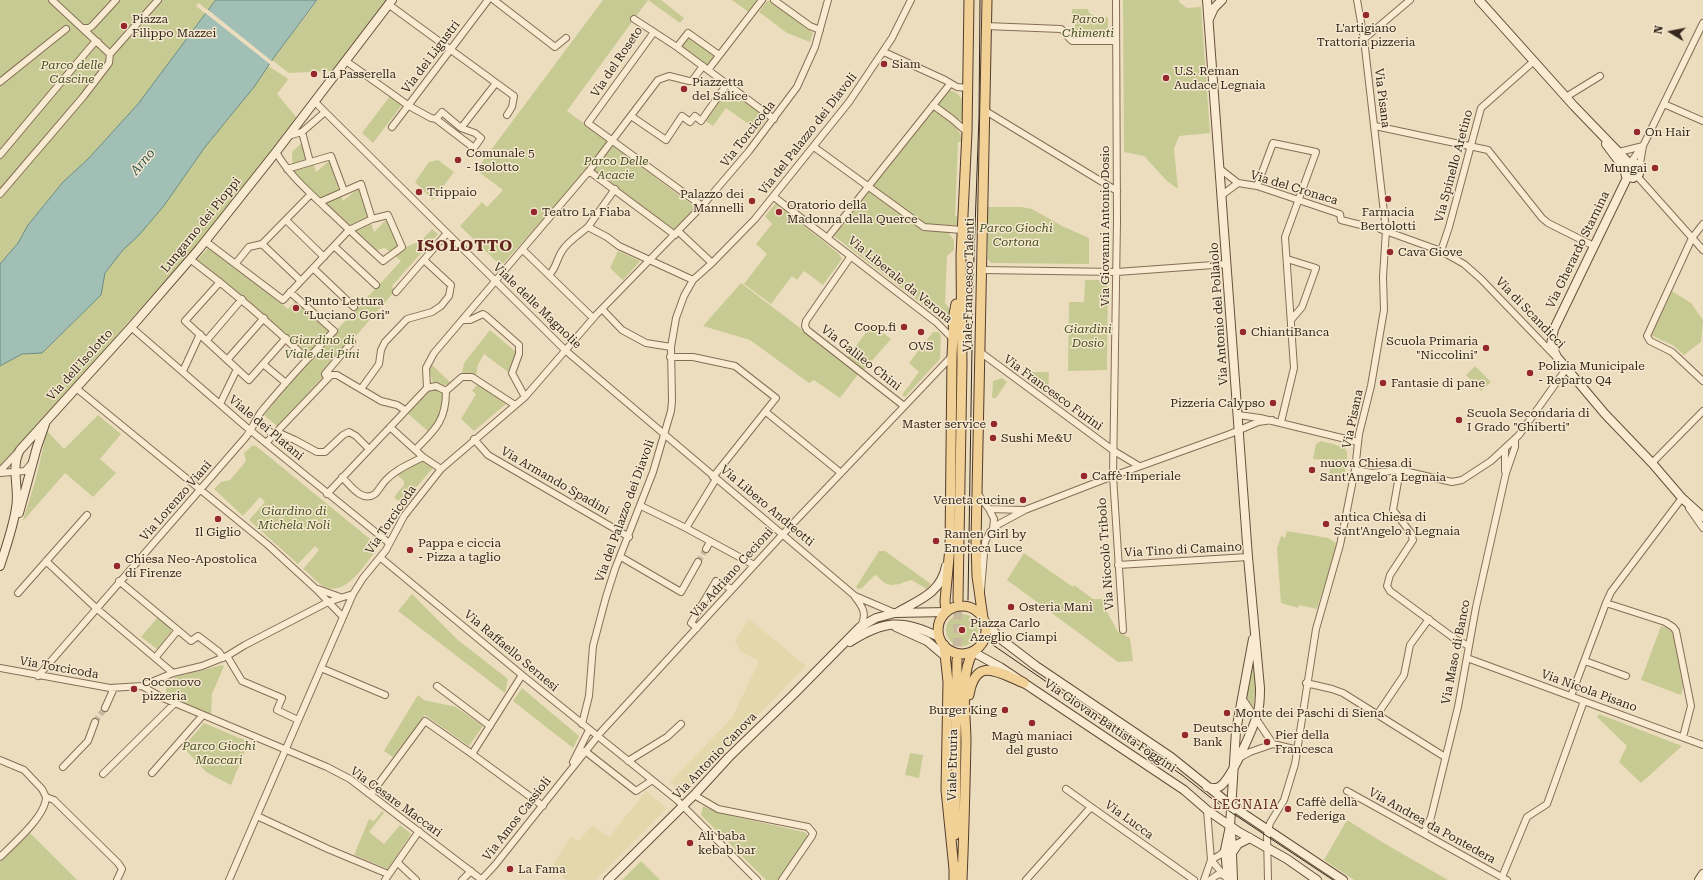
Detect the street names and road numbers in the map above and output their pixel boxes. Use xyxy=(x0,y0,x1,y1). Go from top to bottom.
street label: Via dei Ligustri xyxy=(399,18,463,96)
street label: Via del Roseto xyxy=(588,24,646,100)
street label: Via Pisana xyxy=(1371,67,1393,129)
street label: Via del Palazzo dei Diavoli xyxy=(756,70,860,198)
street label: Via Torcicoda xyxy=(718,98,778,170)
street label: Via Spinello Aretino xyxy=(1432,108,1476,224)
street label: Via Giovanni Antonio Dosio xyxy=(1098,146,1112,306)
street label: Via del Cronaca xyxy=(1248,168,1340,208)
street label: Lungarno dei Pioppi xyxy=(158,174,244,276)
street label: Via Gherardo Starnina xyxy=(1543,189,1613,311)
street label: Viale Francesco Talenti xyxy=(961,218,977,352)
street label: Via Liberale da Verona xyxy=(845,234,955,326)
street label: Via Antonio del Pollaiolo xyxy=(1207,242,1231,386)
street label: Viale delle Magnolie xyxy=(490,260,584,352)
street label: Via di Scandicci xyxy=(1492,274,1568,352)
street label: Via Galileo Chini xyxy=(818,322,904,394)
street label: Via dell'Isolotto xyxy=(44,326,116,404)
street label: Via Francesco Furini xyxy=(1001,352,1105,434)
street label: Via Pisana xyxy=(1340,388,1366,450)
street label: Viale dei Platani xyxy=(226,392,306,464)
street label: Via del Palazzo dei Diavoli xyxy=(592,438,658,584)
street label: Via Armando Spadini xyxy=(498,444,612,518)
street label: Via Lorenzo Viani xyxy=(137,458,215,544)
street label: Via Libero Andreotti xyxy=(717,463,817,549)
street label: Via Torcicoda xyxy=(363,483,419,557)
street label: Via Niccolò Tribolo xyxy=(1095,497,1117,611)
street label: Via Adriano Cecioni xyxy=(688,525,776,621)
street label: Via Tino di Camaino xyxy=(1124,540,1242,560)
street label: Via Maso di Banco xyxy=(1439,598,1473,706)
street label: Via Raffaello Sernesi xyxy=(461,607,561,695)
street label: Via Torcicoda xyxy=(18,654,100,682)
street label: Via Nicola Pisano xyxy=(1539,667,1639,715)
street label: Via Giovan Battista Foggini xyxy=(1041,676,1179,776)
street label: Via Antonio Canova xyxy=(670,710,760,802)
street label: Viale Etruria xyxy=(945,729,961,801)
street label: Via Cesare Maccari xyxy=(347,764,445,840)
street label: Via Amos Cassioli xyxy=(480,774,554,864)
street label: Via Andrea da Pontedera xyxy=(1366,785,1498,867)
street label: Via Lucca xyxy=(1102,798,1156,842)

